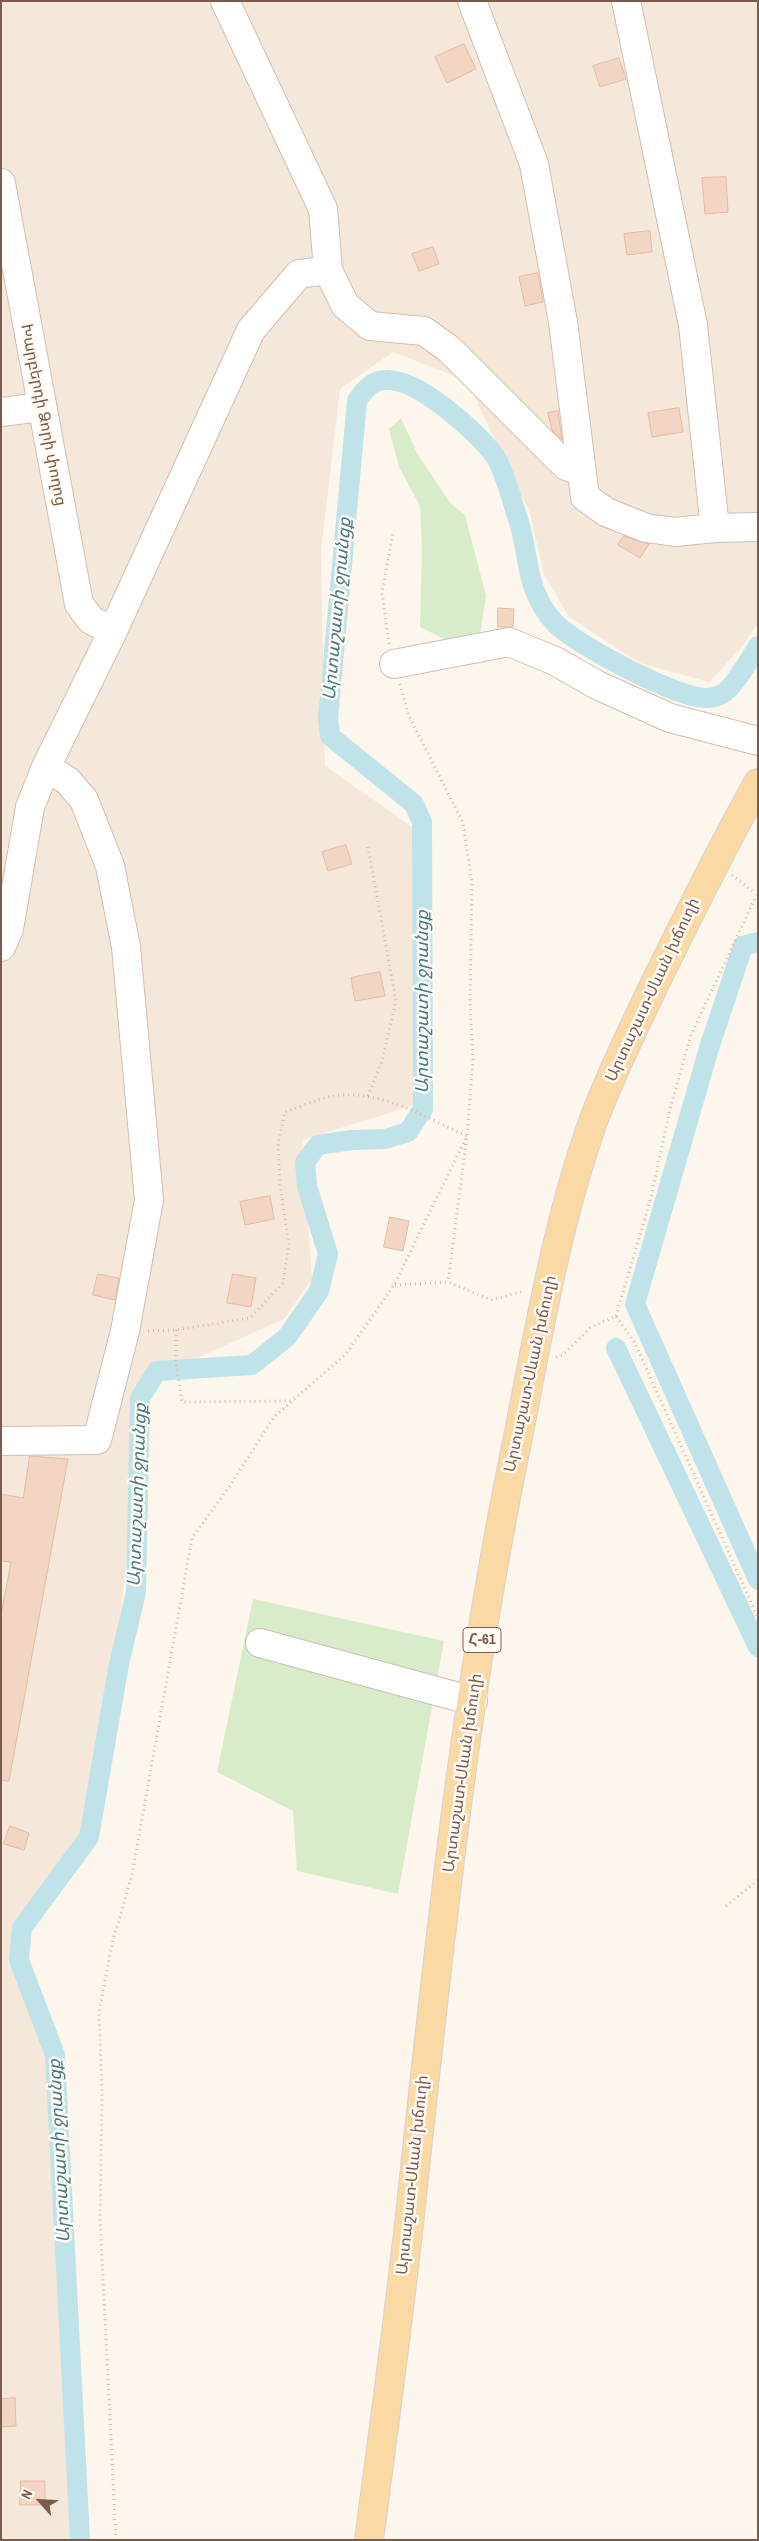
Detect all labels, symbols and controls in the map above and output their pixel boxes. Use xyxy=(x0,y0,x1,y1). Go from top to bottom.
street label: Խարբերդի Ձորի փողոց xyxy=(16,322,70,508)
water label: Արտաշատի ջրանցք xyxy=(319,517,357,701)
street label: Արտաշատ-Սևան խճուղի xyxy=(602,895,704,1085)
water label: Արտաշատի ջրանցք xyxy=(412,910,434,1094)
street label: Արտաշատ-Սևան խճուղի xyxy=(501,1274,561,1474)
water label: Արտաշատի ջրանցք xyxy=(124,1403,152,1587)
road number: Հ-61 xyxy=(463,1628,501,1652)
street label: Արտաշատ-Սևան խճուղի xyxy=(440,1672,486,1874)
water label: Արտաշատի ջրանցք xyxy=(44,2059,76,2243)
street label: Արտաշատ-Սևան խճուղի xyxy=(393,2074,433,2276)
north arrow xyxy=(15,2476,65,2526)
text: N xyxy=(17,2487,36,2502)

